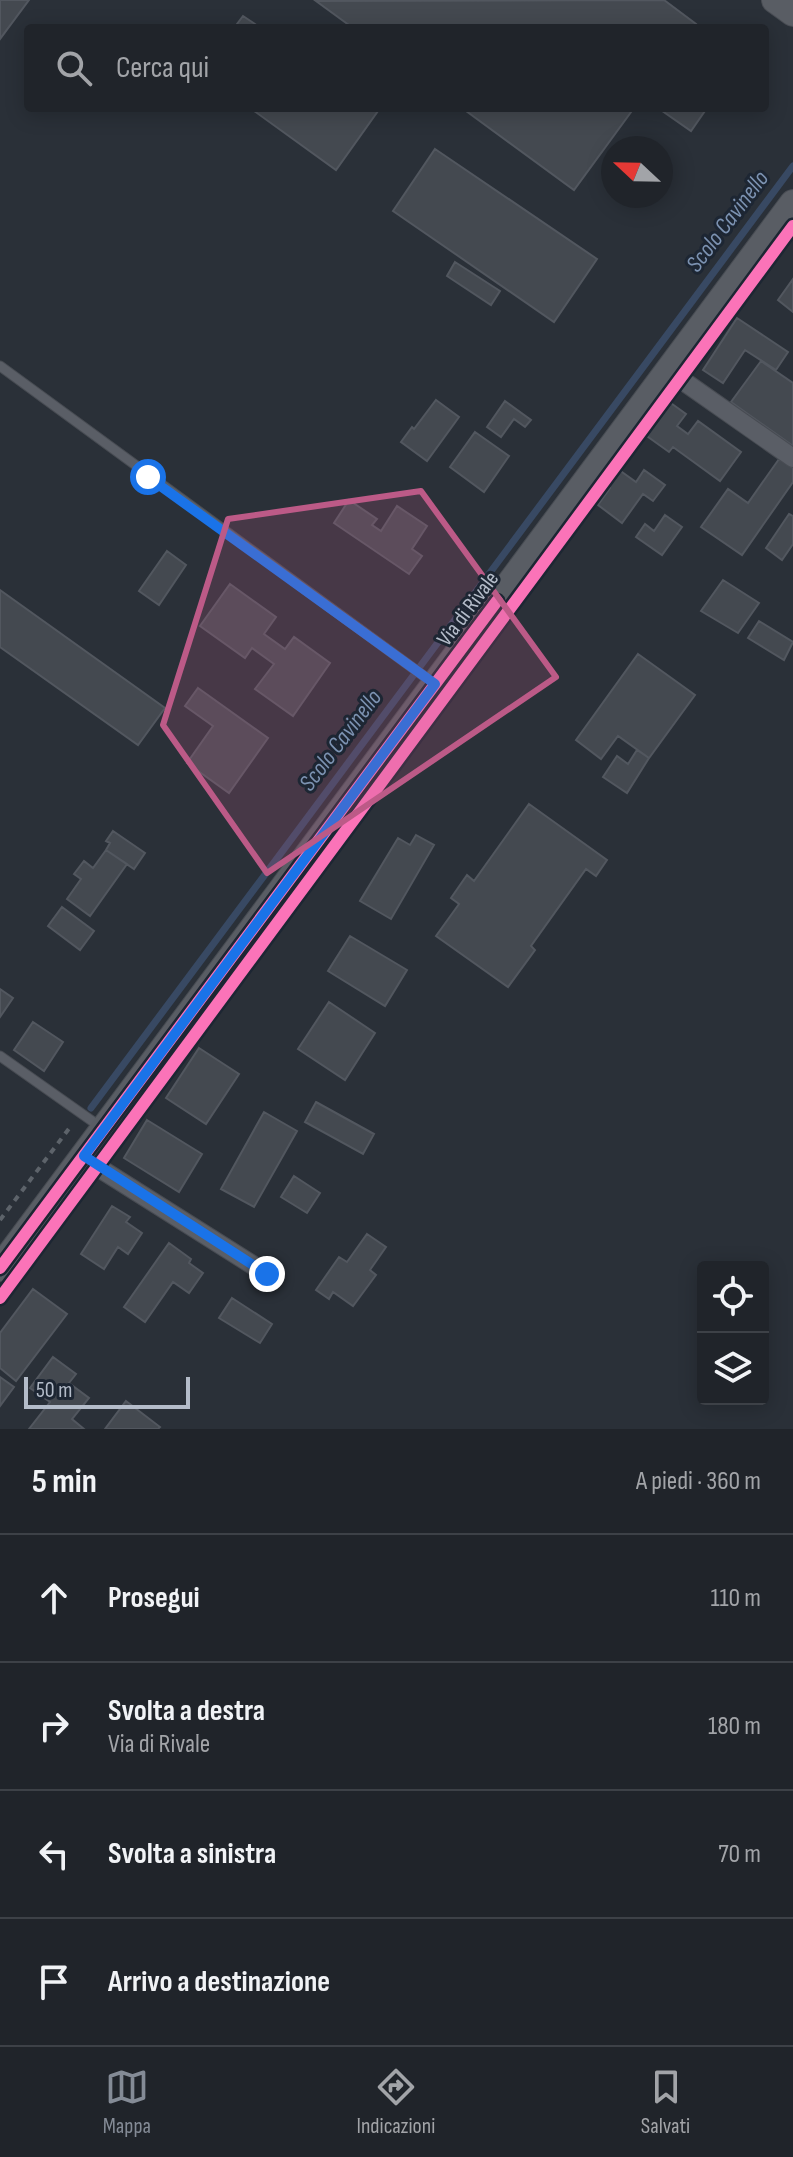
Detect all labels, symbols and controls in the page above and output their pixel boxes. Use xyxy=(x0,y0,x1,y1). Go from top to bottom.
search box xyxy=(24,24,769,112)
icon: search xyxy=(52,46,96,90)
text: Cerca qui xyxy=(116,50,209,86)
north arrow xyxy=(601,136,673,208)
water label: Scolo Cavinello xyxy=(680,165,775,278)
route start xyxy=(130,459,166,495)
street label: Via di Rivale xyxy=(431,566,505,652)
water label: Scolo Cavinello xyxy=(293,684,388,797)
route end xyxy=(249,1256,285,1292)
map controls xyxy=(697,1261,769,1405)
button: locate xyxy=(697,1261,769,1333)
button: layers xyxy=(697,1333,769,1405)
scale bar xyxy=(24,1373,190,1409)
text: 50 m xyxy=(36,1377,72,1404)
text: 5 min xyxy=(32,1461,97,1502)
text: A piedi · 360 m xyxy=(636,1466,761,1497)
icon: ahead xyxy=(32,1576,76,1620)
text: Prosegui xyxy=(108,1580,200,1616)
text: 110 m xyxy=(710,1583,761,1614)
text: Svolta a destra xyxy=(108,1693,265,1729)
icon: right xyxy=(32,1704,76,1748)
text: 180 m xyxy=(708,1711,761,1742)
text: Via di Rivale xyxy=(108,1729,210,1760)
icon: left xyxy=(32,1832,76,1876)
text: Svolta a sinistra xyxy=(108,1836,276,1872)
text: 70 m xyxy=(718,1839,761,1870)
icon: arrive xyxy=(32,1960,76,2004)
text: Arrivo a destinazione xyxy=(108,1964,330,2000)
tab: Mappa xyxy=(103,2065,151,2140)
tab: Indicazioni xyxy=(357,2065,435,2140)
tab: Salvati xyxy=(641,2065,690,2140)

